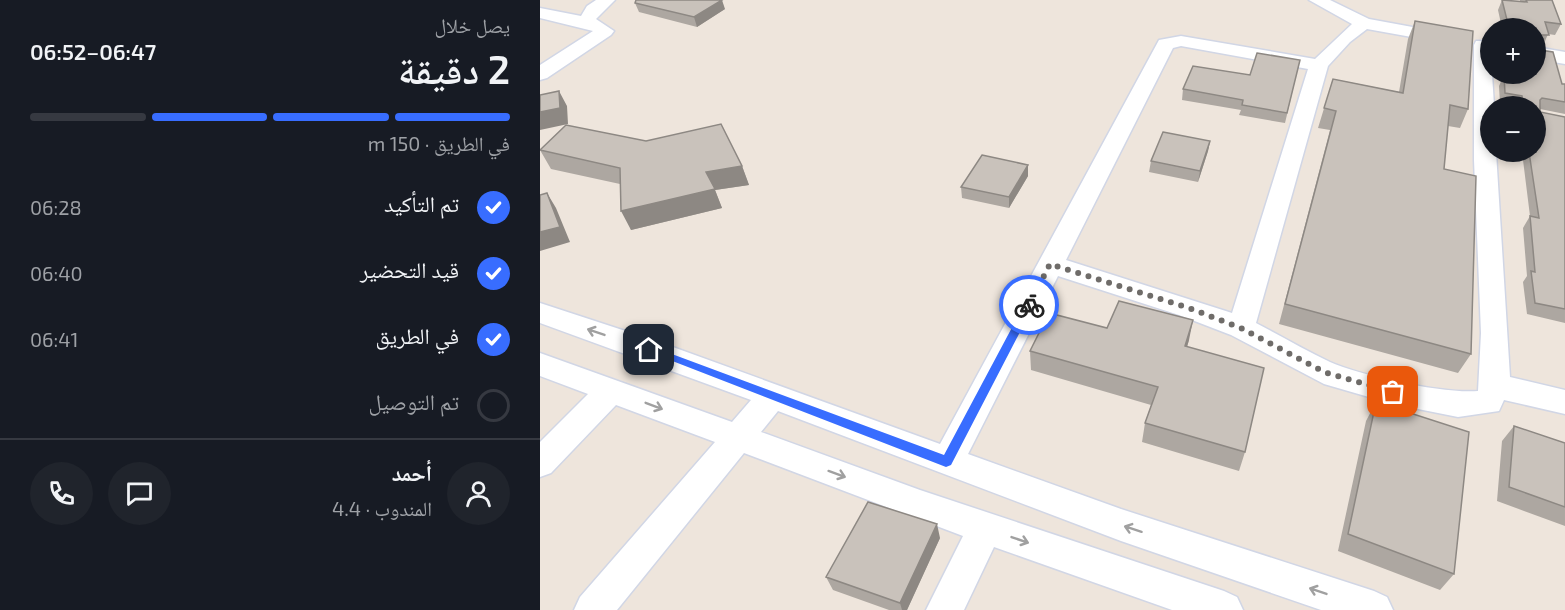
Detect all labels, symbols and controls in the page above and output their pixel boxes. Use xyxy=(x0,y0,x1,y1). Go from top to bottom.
text: يصل خلال xyxy=(434,13,510,37)
map controls xyxy=(1480,18,1546,162)
button: + xyxy=(1480,18,1546,84)
text: 06:47–06:52 xyxy=(30,38,156,64)
text: 2 دقيقة xyxy=(398,45,510,92)
button: − xyxy=(1480,96,1546,162)
text: في الطريق · 150 m xyxy=(368,131,510,155)
text: تم التأكيد xyxy=(384,190,459,216)
icon: check xyxy=(477,191,510,224)
text: 06:28 xyxy=(30,195,82,219)
text: قيد التحضير xyxy=(360,256,459,282)
icon: check xyxy=(477,257,510,290)
text: 06:40 xyxy=(30,261,83,285)
courier xyxy=(999,275,1059,335)
icon: bike xyxy=(1013,289,1046,322)
text: في الطريق xyxy=(375,322,459,348)
icon: check xyxy=(477,323,510,356)
pin xyxy=(623,324,674,375)
one-way arrow xyxy=(587,326,605,337)
text: 06:41 xyxy=(30,327,78,351)
icon: home xyxy=(632,333,665,366)
pin xyxy=(1367,366,1418,417)
icon: bag xyxy=(1376,375,1409,408)
text: تم التوصيل xyxy=(369,388,459,414)
one-way arrow xyxy=(644,401,663,412)
text: أحمد xyxy=(392,459,432,485)
button: phone xyxy=(30,462,93,525)
button: chat xyxy=(108,462,171,525)
button: person xyxy=(447,462,510,525)
one-way arrow xyxy=(827,469,845,480)
text: المندوب · 4.4 xyxy=(332,496,432,520)
one-way arrow xyxy=(1124,523,1143,534)
one-way arrow xyxy=(1010,535,1029,546)
one-way arrow xyxy=(1310,584,1328,595)

